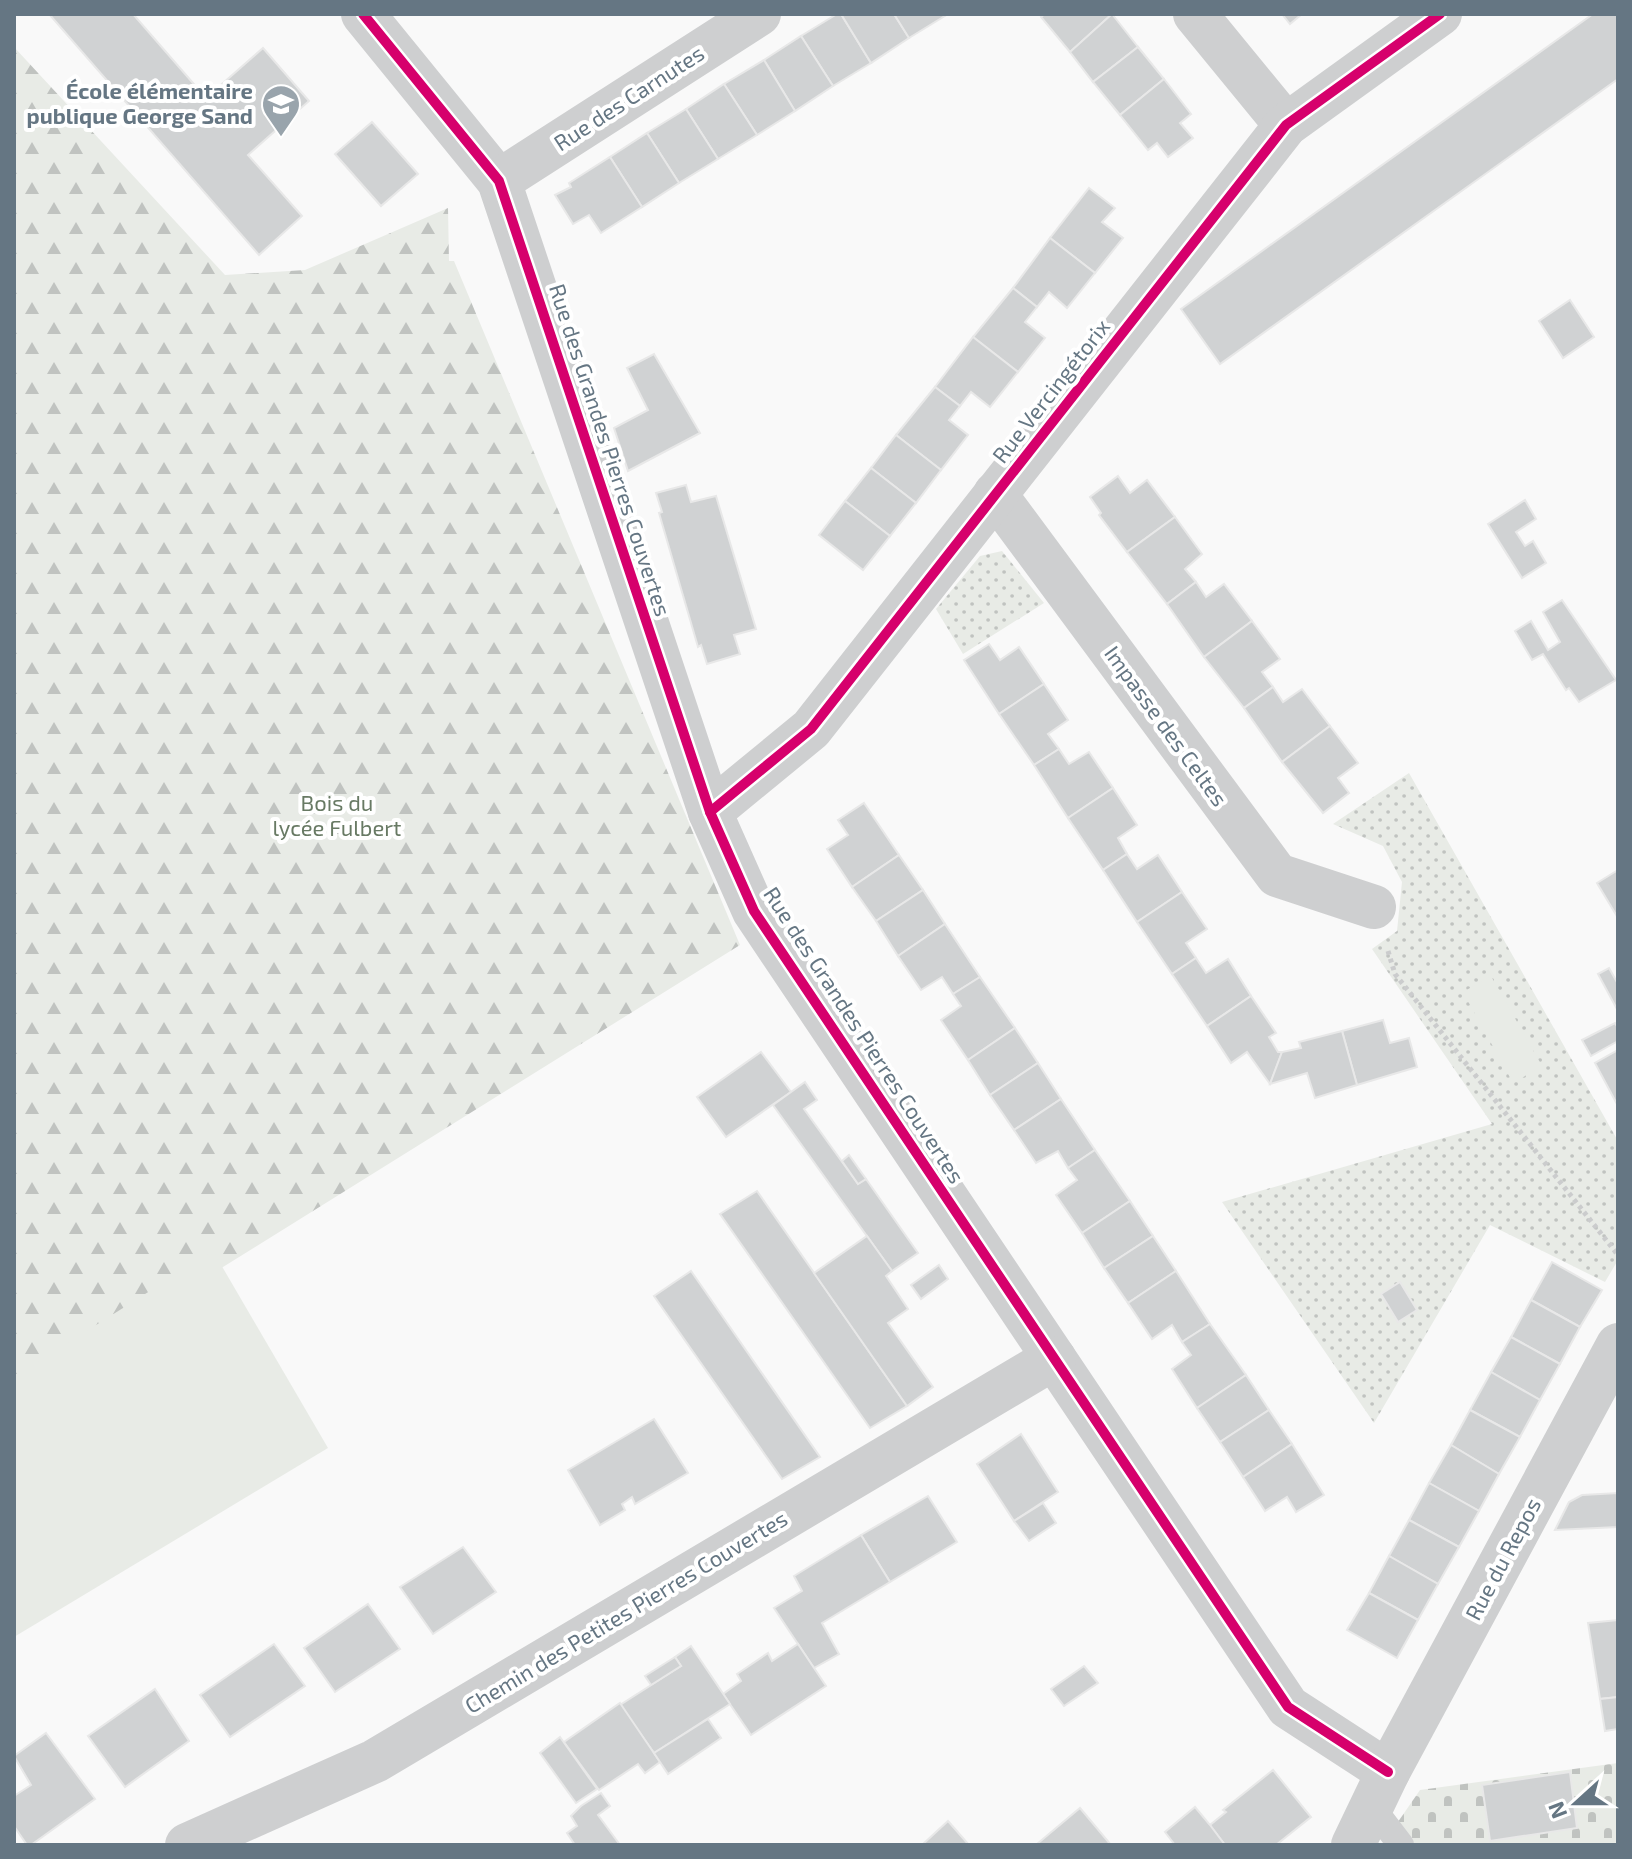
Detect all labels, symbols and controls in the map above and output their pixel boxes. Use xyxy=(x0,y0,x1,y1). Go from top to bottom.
street label: Rue des Carnutes xyxy=(549,39,708,155)
place label: École élémentaire publique George Sand xyxy=(27,77,253,128)
school or university icon: École élémentaire publique George Sand xyxy=(260,83,302,138)
street label: Rue des Grandes Pierres Couvertes xyxy=(545,280,677,619)
street label: Rue Vercingétorix xyxy=(986,313,1115,467)
street label: Impasse des Celtes xyxy=(1100,640,1234,811)
park label: Bois du lycée Fulbert xyxy=(273,789,401,840)
street label: Rue des Grandes Pierres Couvertes xyxy=(759,881,971,1187)
street label: Rue du Repos xyxy=(1459,1493,1545,1624)
street label: Chemin des Petites Pierres Couvertes xyxy=(460,1504,791,1718)
north arrow xyxy=(1536,1763,1616,1843)
text: N xyxy=(1541,1798,1571,1823)

